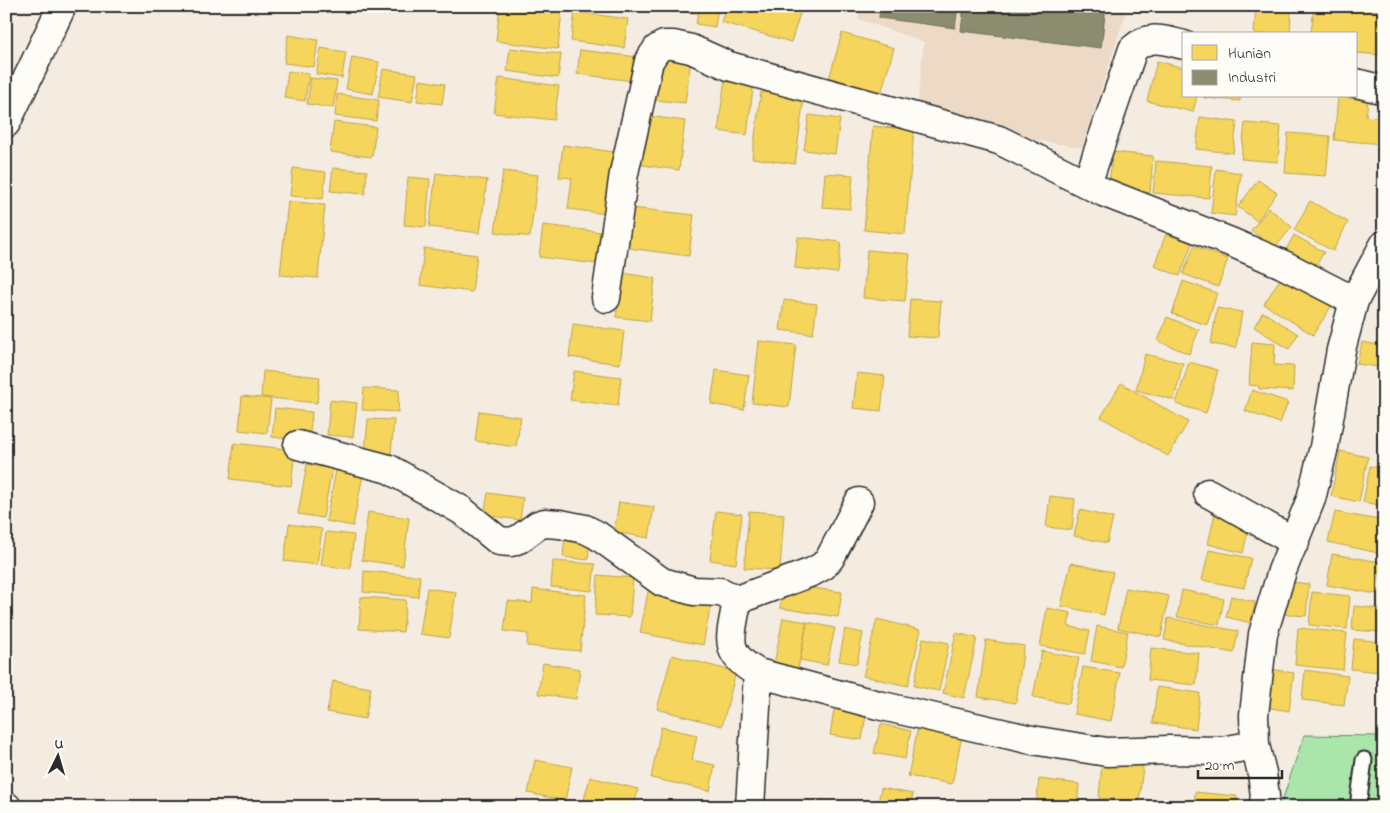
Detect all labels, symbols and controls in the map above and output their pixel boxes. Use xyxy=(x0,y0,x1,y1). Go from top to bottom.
legend xyxy=(1182,32,1358,98)
text: Hunian xyxy=(1228,43,1271,65)
text: Industri xyxy=(1228,67,1276,89)
north arrow xyxy=(32,730,82,780)
text: U xyxy=(54,734,64,755)
scale bar xyxy=(1198,748,1281,780)
text: 20 m xyxy=(1205,755,1235,777)

